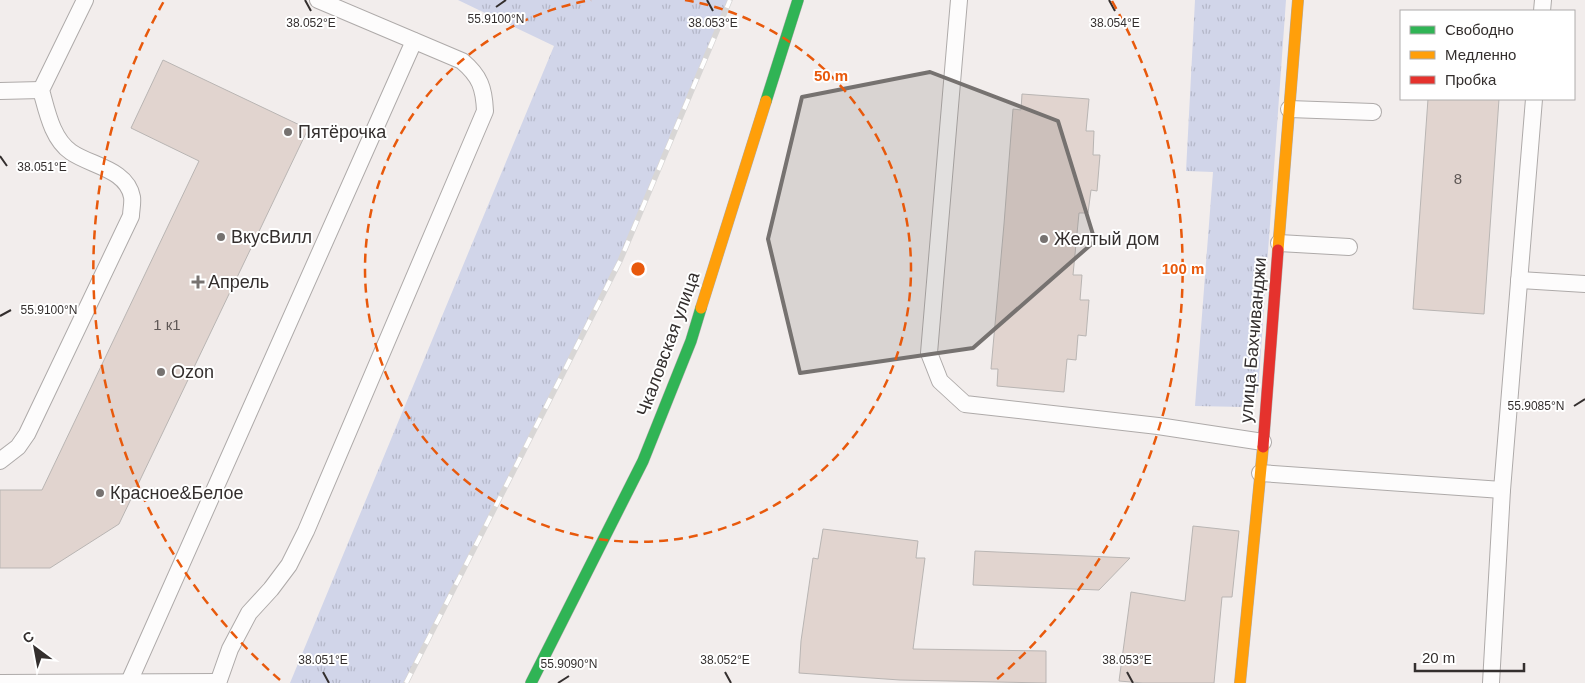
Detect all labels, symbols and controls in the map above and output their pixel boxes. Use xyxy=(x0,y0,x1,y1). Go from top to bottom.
legend xyxy=(1400,10,1575,100)
text: 55.9100°N xyxy=(468,12,524,26)
text: 38.052°E xyxy=(286,16,336,30)
text: 38.053°E xyxy=(688,16,738,30)
text: 38.054°E xyxy=(1090,16,1140,30)
text: Свободно xyxy=(1445,21,1514,38)
text: Медленно xyxy=(1445,46,1516,63)
text: 50 m xyxy=(814,67,848,84)
text: Пробка xyxy=(1445,71,1497,88)
place label: Пятёрочка xyxy=(298,122,387,142)
marker: Пятёрочка xyxy=(282,126,294,138)
text: 38.051°E xyxy=(17,160,67,174)
house number: 8 xyxy=(1454,170,1462,187)
place label: ВкусВилл xyxy=(231,227,312,247)
place label: Желтый дом xyxy=(1054,229,1159,249)
marker: ВкусВилл xyxy=(215,231,227,243)
marker: Желтый дом xyxy=(1038,233,1050,245)
street label: улица Бахчиванджи xyxy=(1236,256,1270,424)
centre of rings xyxy=(629,260,647,278)
text: 100 m xyxy=(1162,260,1204,277)
street label: Чкаловская улица xyxy=(633,268,704,419)
place label: Апрель xyxy=(208,272,269,292)
marker: Апрель xyxy=(192,276,204,288)
text: 55.9100°N xyxy=(21,303,77,317)
house number: 1 к1 xyxy=(153,316,181,333)
place label: Ozon xyxy=(171,362,214,382)
marker: Ozon xyxy=(155,366,167,378)
text: 55.9085°N xyxy=(1508,399,1564,413)
place label: Красное&Белое xyxy=(110,483,243,503)
marker: Красное&Белое xyxy=(94,487,106,499)
north arrow xyxy=(10,623,60,673)
text: С xyxy=(20,628,37,646)
scale bar xyxy=(1415,640,1524,672)
text: 20 m xyxy=(1422,649,1455,666)
text: 38.051°E xyxy=(298,653,348,667)
text: 38.052°E xyxy=(700,653,750,667)
text: 38.053°E xyxy=(1102,653,1152,667)
text: 55.9090°N xyxy=(541,657,597,671)

